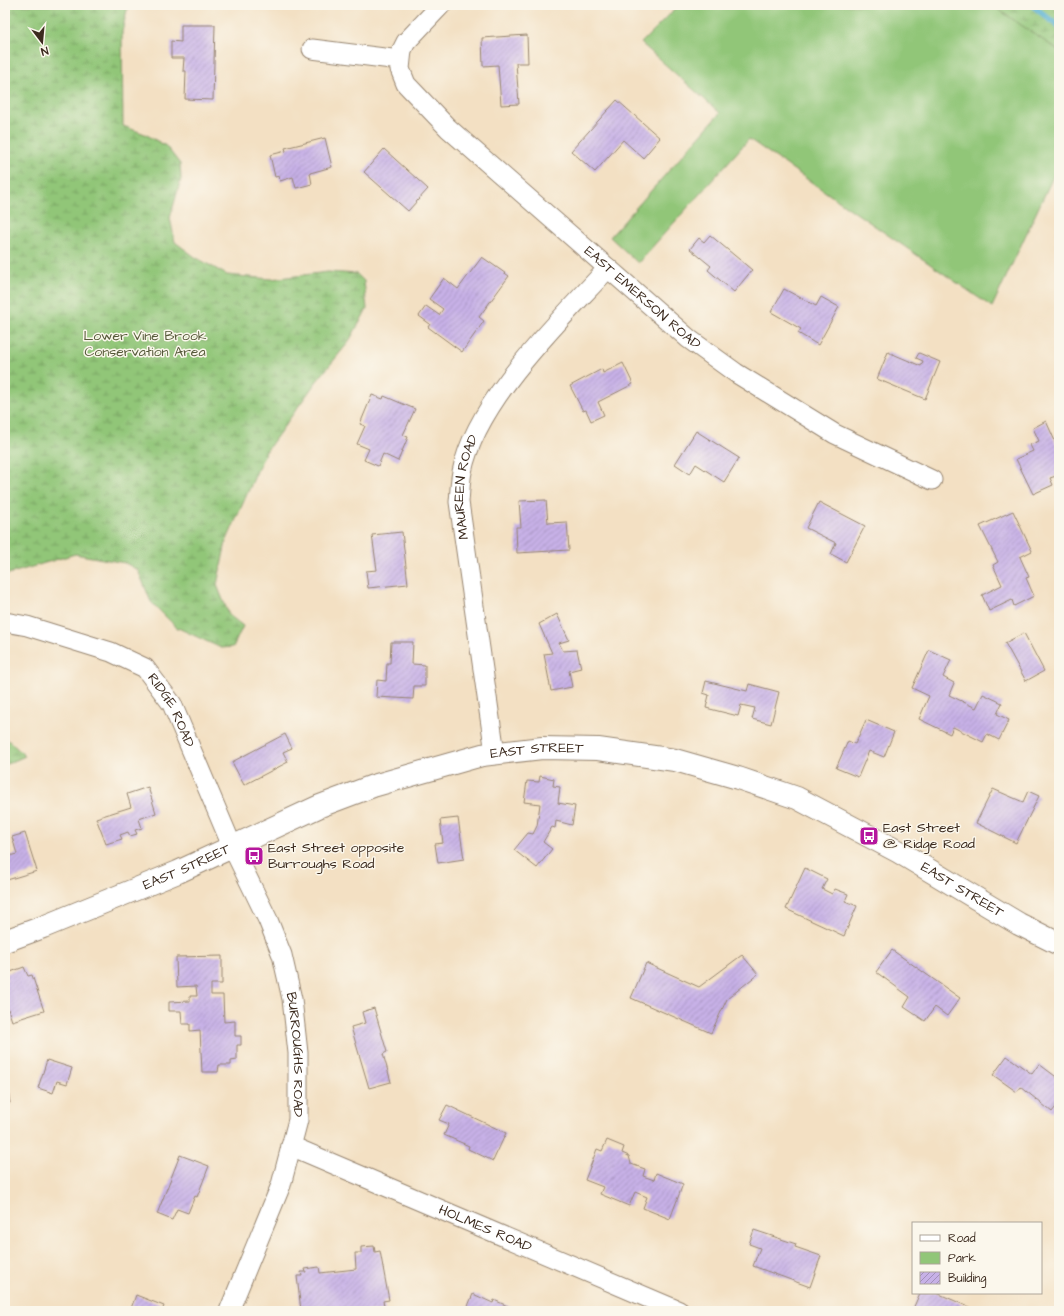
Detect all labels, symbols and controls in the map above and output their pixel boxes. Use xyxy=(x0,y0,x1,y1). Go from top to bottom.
north arrow xyxy=(22,22,62,62)
text: N xyxy=(39,43,50,59)
street label: EAST EMERSON ROAD xyxy=(580,241,705,354)
park label: Lower Vine Brook Conservation Area xyxy=(84,326,207,362)
street label: MAUREEN ROAD xyxy=(449,431,483,541)
street label: RIDGE ROAD xyxy=(142,669,199,750)
street label: EAST STREET xyxy=(489,738,584,764)
place label: East Street @ Ridge Road xyxy=(883,818,975,854)
bus stop icon: East Street @ Ridge Road xyxy=(858,825,880,847)
place label: East Street opposite Burroughs Road xyxy=(268,838,405,874)
street label: EAST STREET xyxy=(140,839,234,895)
bus stop icon: East Street opposite Burroughs Road xyxy=(243,845,265,867)
street label: EAST STREET xyxy=(917,857,1008,923)
street label: BURROUGHS ROAD xyxy=(281,990,308,1117)
street label: HOLMES ROAD xyxy=(435,1200,535,1257)
legend xyxy=(912,1222,1042,1294)
text: Road xyxy=(948,1230,976,1247)
text: Park xyxy=(948,1250,976,1267)
text: Building xyxy=(948,1270,986,1288)

